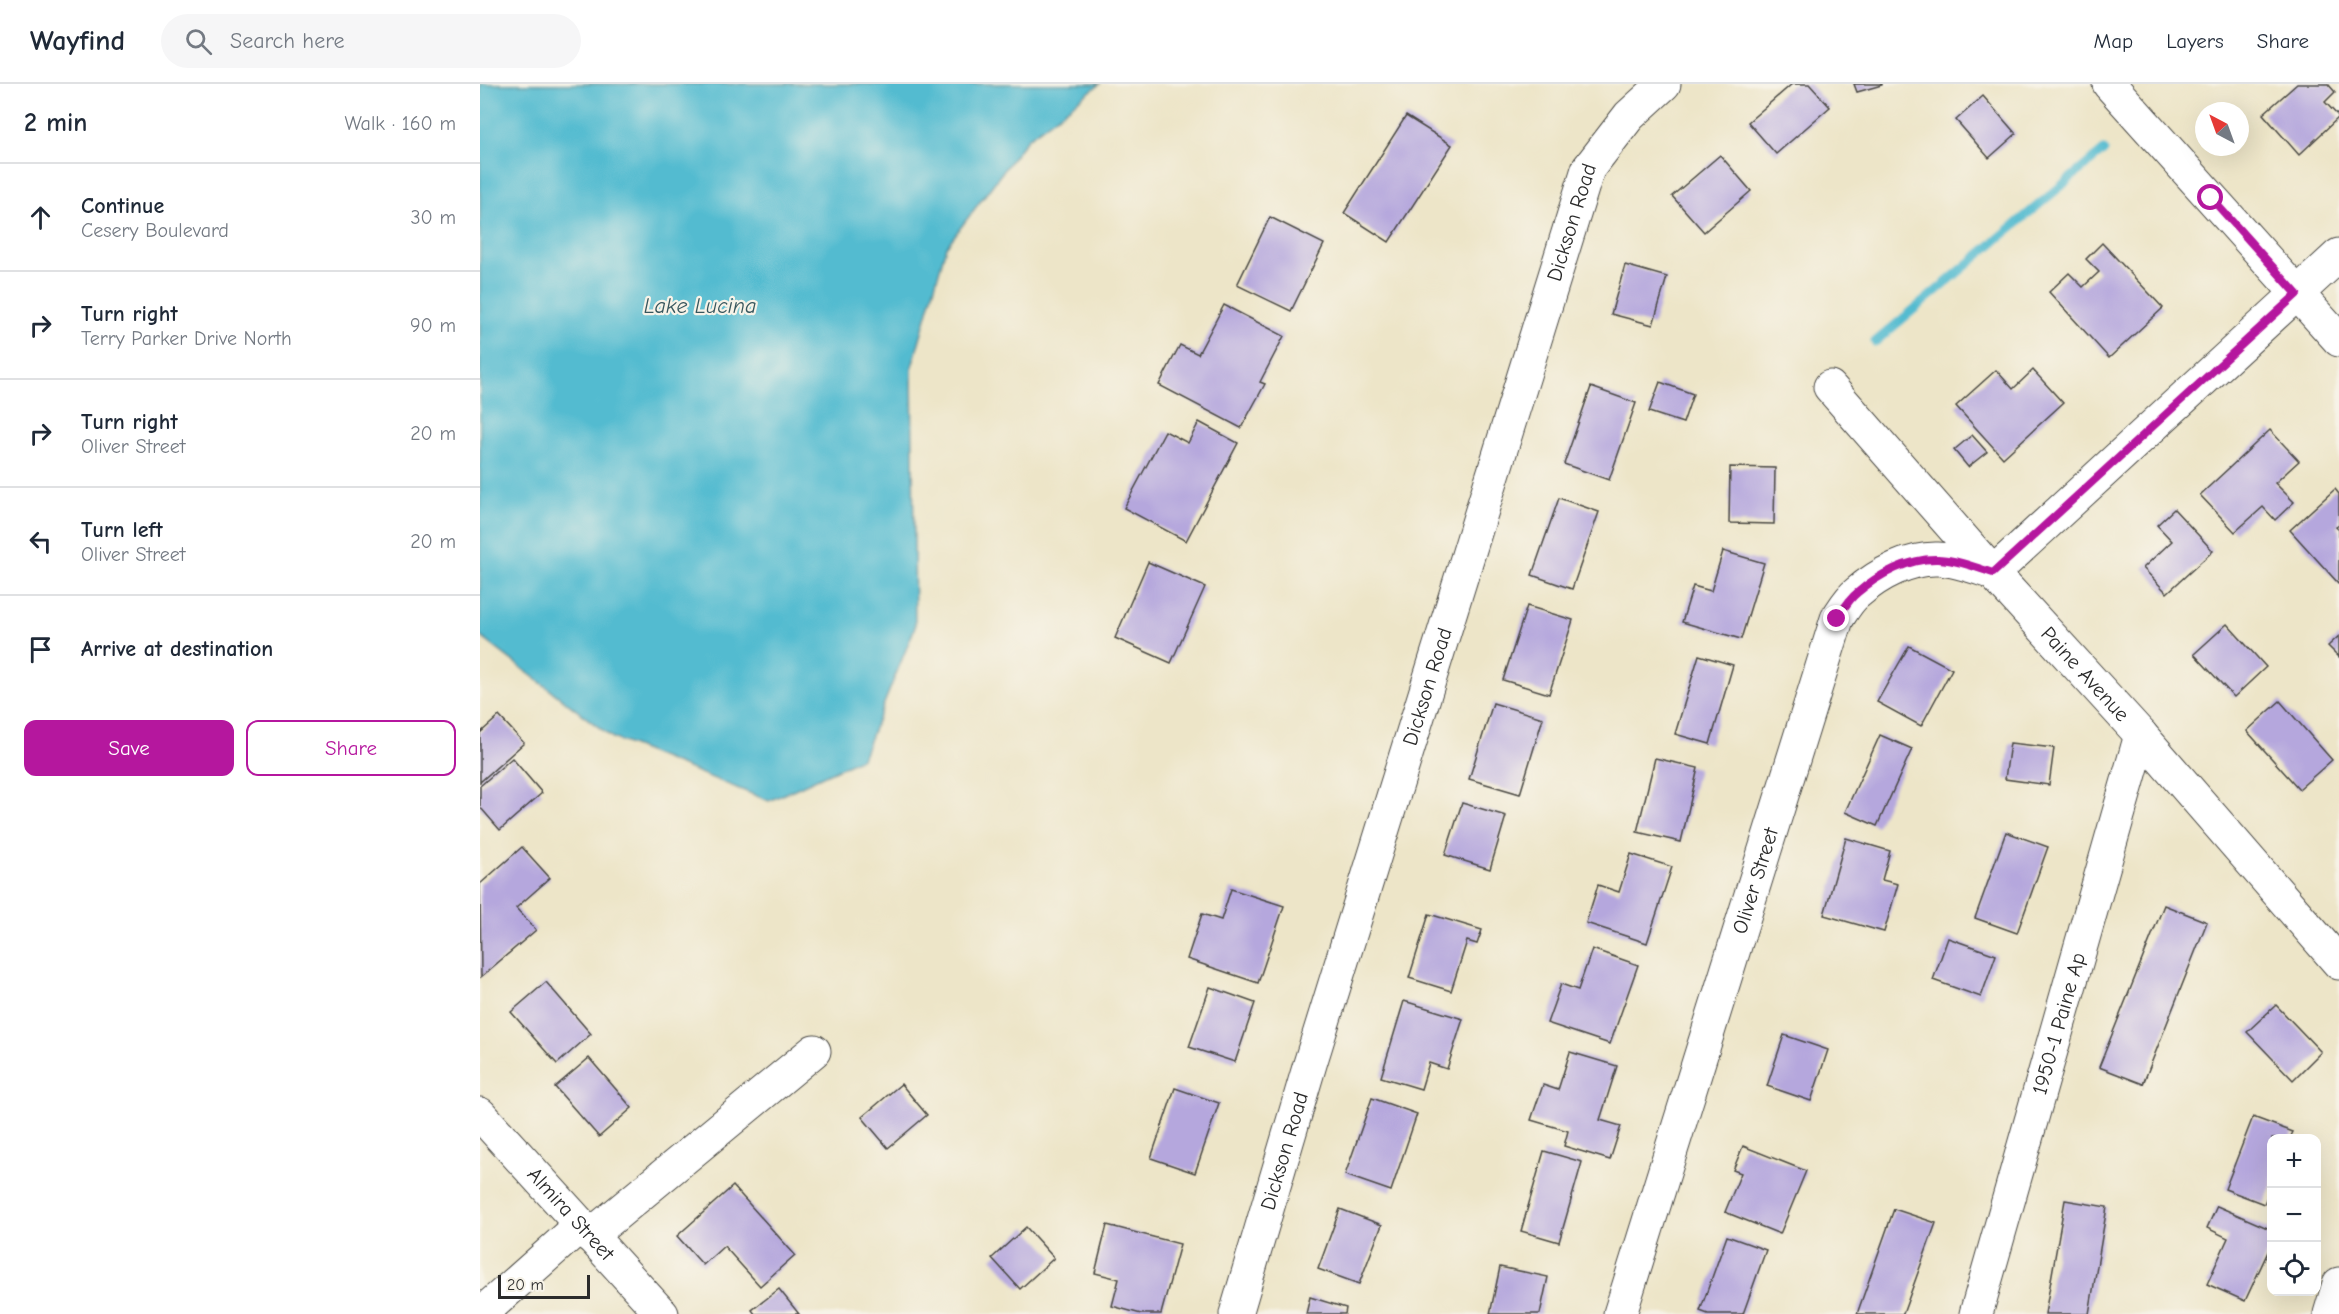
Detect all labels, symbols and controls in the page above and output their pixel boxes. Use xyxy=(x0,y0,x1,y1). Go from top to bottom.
search box xyxy=(161,14,581,68)
text: Wayfind xyxy=(30,25,125,57)
icon: search xyxy=(182,25,215,58)
text: Search here xyxy=(230,28,345,54)
text: Map xyxy=(2094,29,2133,53)
text: Layers xyxy=(2166,29,2224,53)
text: Share xyxy=(2257,29,2309,53)
north arrow xyxy=(2195,102,2249,156)
text: 2 min xyxy=(24,108,87,138)
text: Walk · 160 m xyxy=(345,112,456,135)
street label: Dickson Road xyxy=(1542,161,1601,284)
route start xyxy=(2197,184,2223,210)
text: Continue xyxy=(81,193,164,219)
icon: ahead xyxy=(24,201,57,234)
text: 30 m xyxy=(410,206,456,229)
text: Cesery Boulevard xyxy=(81,219,229,242)
water label: Lake Lucina xyxy=(644,293,756,319)
text: Turn right xyxy=(81,301,178,327)
icon: right xyxy=(24,309,57,342)
text: 90 m xyxy=(410,314,456,337)
text: Terry Parker Drive North xyxy=(81,327,292,350)
text: Turn right xyxy=(81,409,178,435)
icon: right xyxy=(24,417,57,450)
text: 20 m xyxy=(410,422,456,445)
text: Oliver Street xyxy=(81,435,185,458)
text: Turn left xyxy=(81,517,163,543)
icon: left xyxy=(24,525,57,558)
text: 20 m xyxy=(410,530,456,553)
text: Oliver Street xyxy=(81,543,185,566)
route end xyxy=(1823,605,1849,631)
street label: Paine Avenue xyxy=(2036,622,2134,726)
street label: Dickson Road xyxy=(1398,625,1457,748)
icon: arrive xyxy=(24,633,57,666)
text: Arrive at destination xyxy=(81,636,273,662)
button: Save xyxy=(24,720,234,776)
button: Share xyxy=(246,720,456,776)
street label: Oliver Street xyxy=(1727,824,1783,937)
street label: 1950-1 Paine Ap xyxy=(2027,950,2090,1097)
street label: Dickson Road xyxy=(1255,1089,1313,1213)
map controls xyxy=(2267,1134,2321,1296)
button: + xyxy=(2267,1134,2321,1188)
street label: Almira Street xyxy=(522,1162,620,1266)
button: − xyxy=(2267,1188,2321,1242)
button: locate xyxy=(2267,1242,2321,1296)
scale bar xyxy=(498,1272,590,1300)
text: 20 m xyxy=(507,1276,544,1294)

